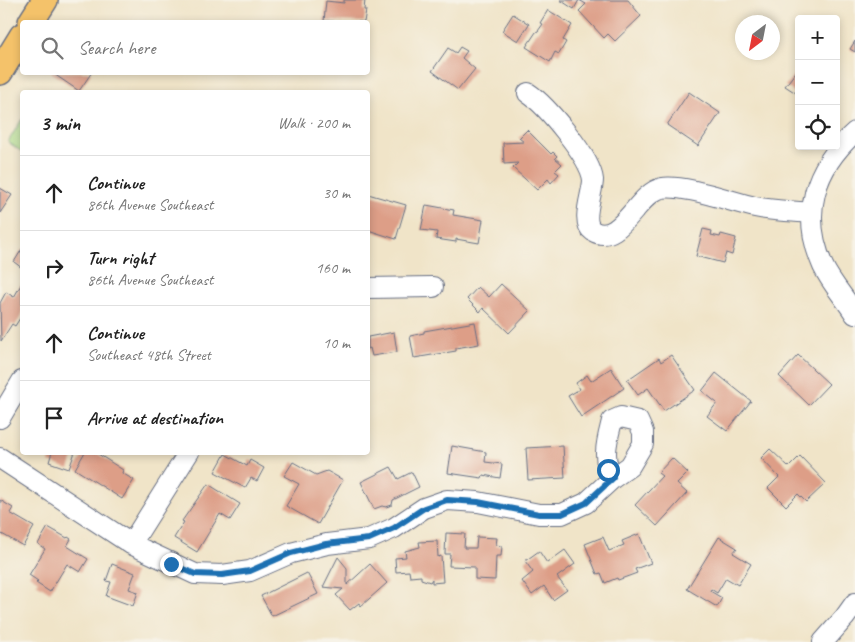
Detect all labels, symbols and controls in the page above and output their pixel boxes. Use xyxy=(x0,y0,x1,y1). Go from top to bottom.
north arrow xyxy=(735,15,780,60)
map controls xyxy=(795,15,840,150)
button: + xyxy=(795,15,840,60)
search box xyxy=(20,20,370,75)
icon: search xyxy=(38,34,66,62)
text: Search here xyxy=(78,36,155,60)
button: − xyxy=(795,60,840,105)
button: locate xyxy=(795,105,840,150)
text: 3 min xyxy=(40,110,80,136)
text: Walk · 200 m xyxy=(278,113,350,133)
text: Continue xyxy=(87,171,144,195)
icon: ahead xyxy=(40,179,68,207)
text: 30 m xyxy=(323,183,350,203)
text: 86th Avenue Southeast xyxy=(87,195,213,215)
text: Turn right xyxy=(87,246,154,270)
icon: right xyxy=(40,254,68,282)
text: 160 m xyxy=(316,258,350,278)
text: 86th Avenue Southeast xyxy=(87,270,213,290)
text: Continue xyxy=(87,321,144,345)
icon: ahead xyxy=(40,329,68,357)
text: 10 m xyxy=(323,333,350,353)
text: Southeast 48th Street xyxy=(87,345,211,365)
icon: arrive xyxy=(40,404,68,432)
text: Arrive at destination xyxy=(87,406,223,430)
route start xyxy=(597,459,620,482)
route end xyxy=(160,553,183,576)

